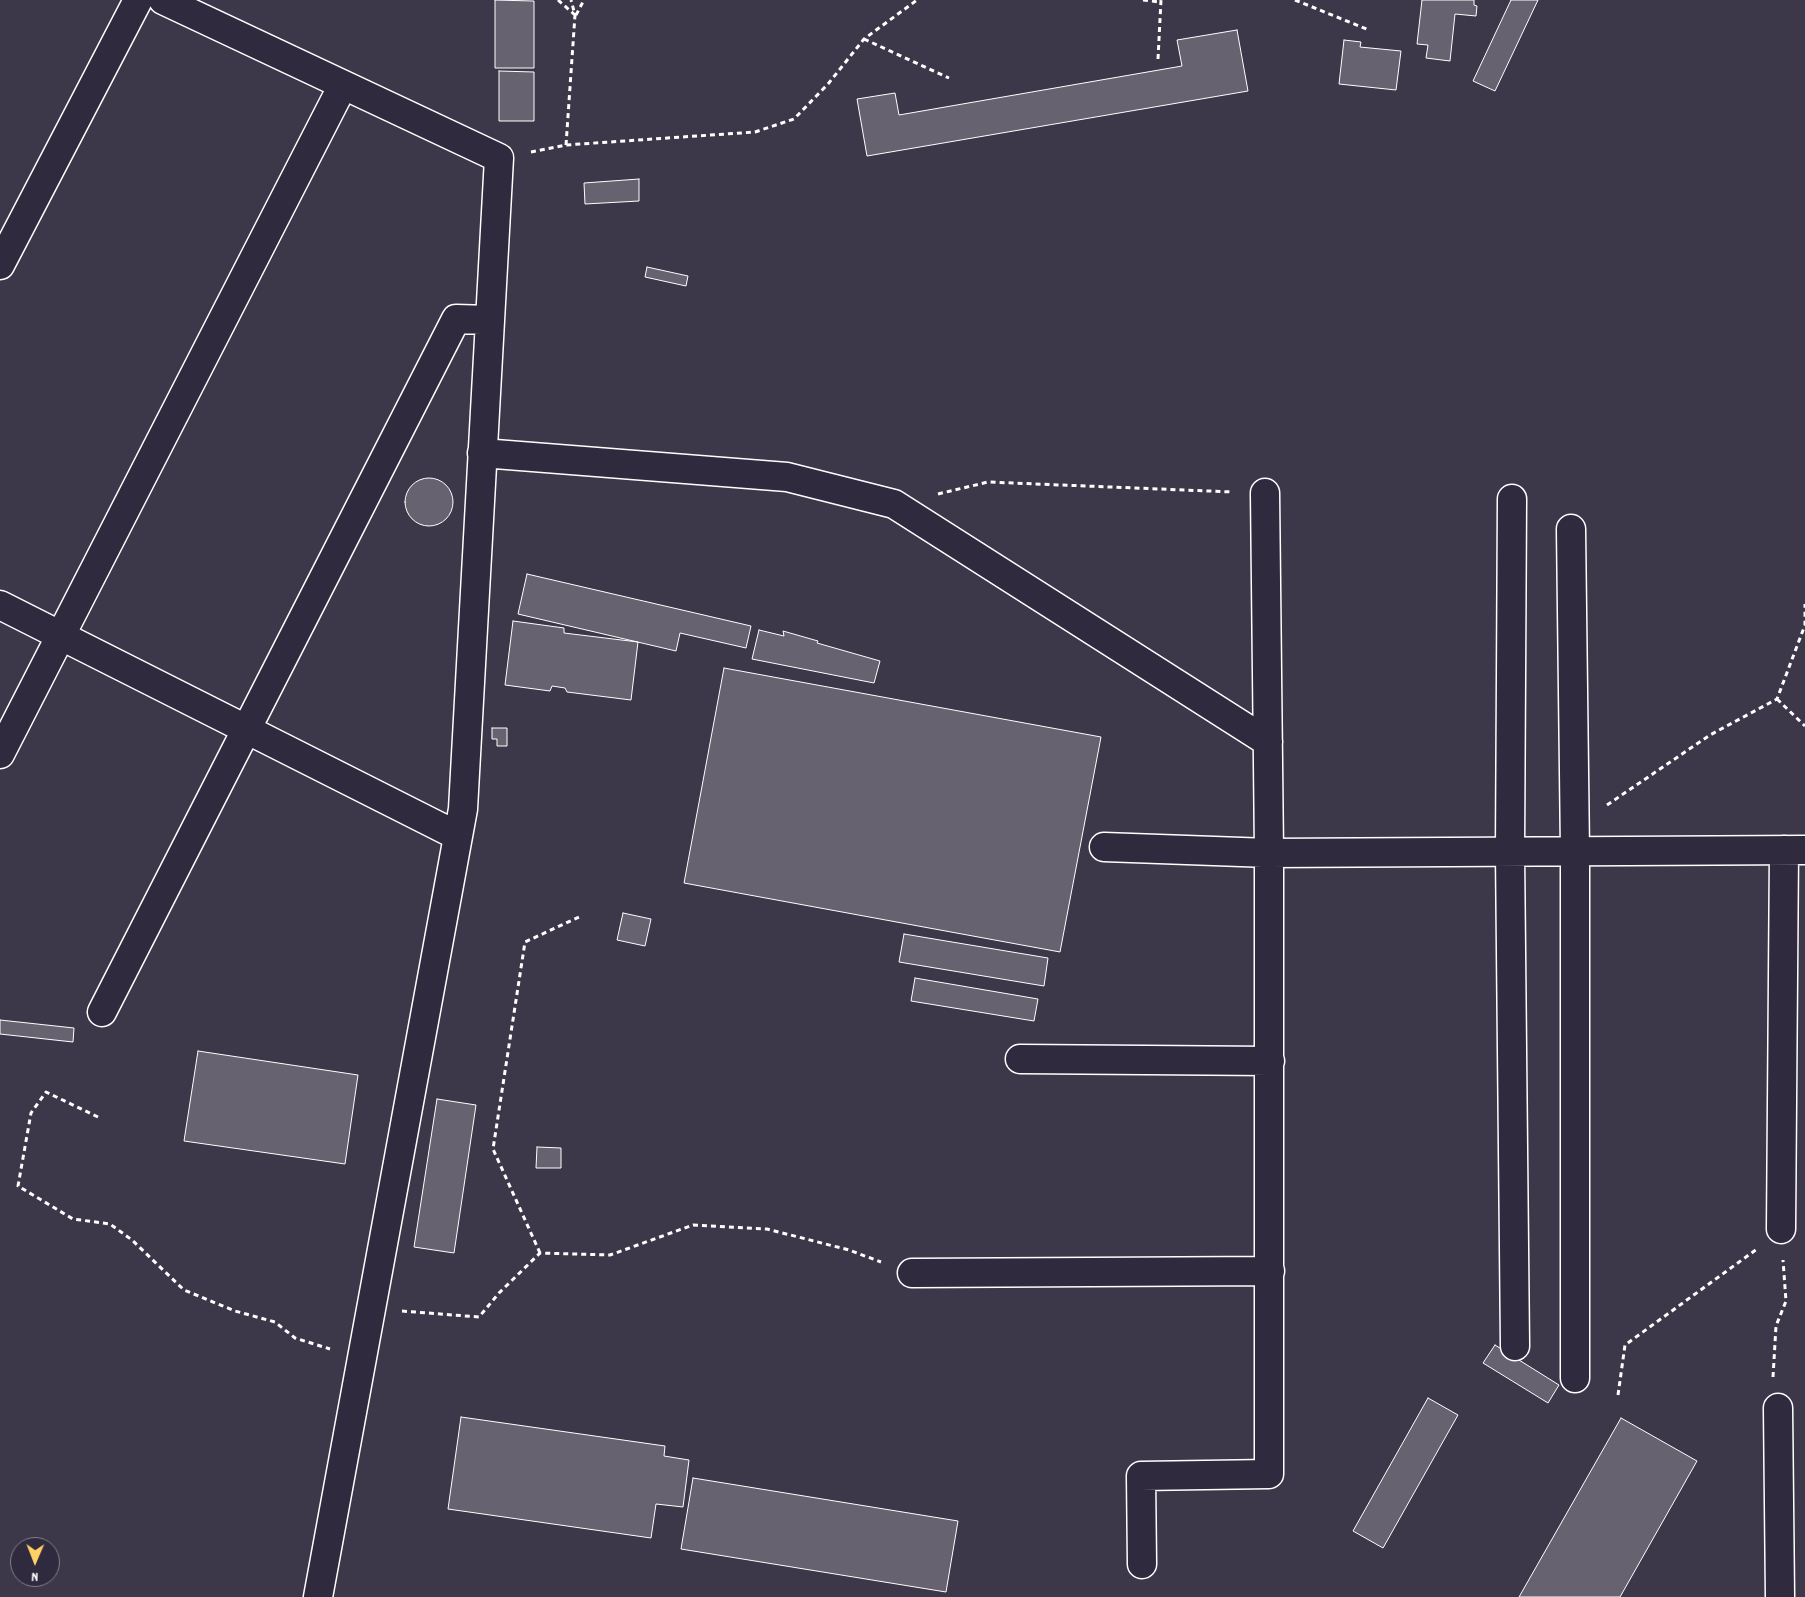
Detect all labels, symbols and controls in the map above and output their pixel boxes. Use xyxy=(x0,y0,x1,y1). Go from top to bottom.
north arrow xyxy=(10,1537,60,1587)
text: N xyxy=(31,1566,38,1586)

